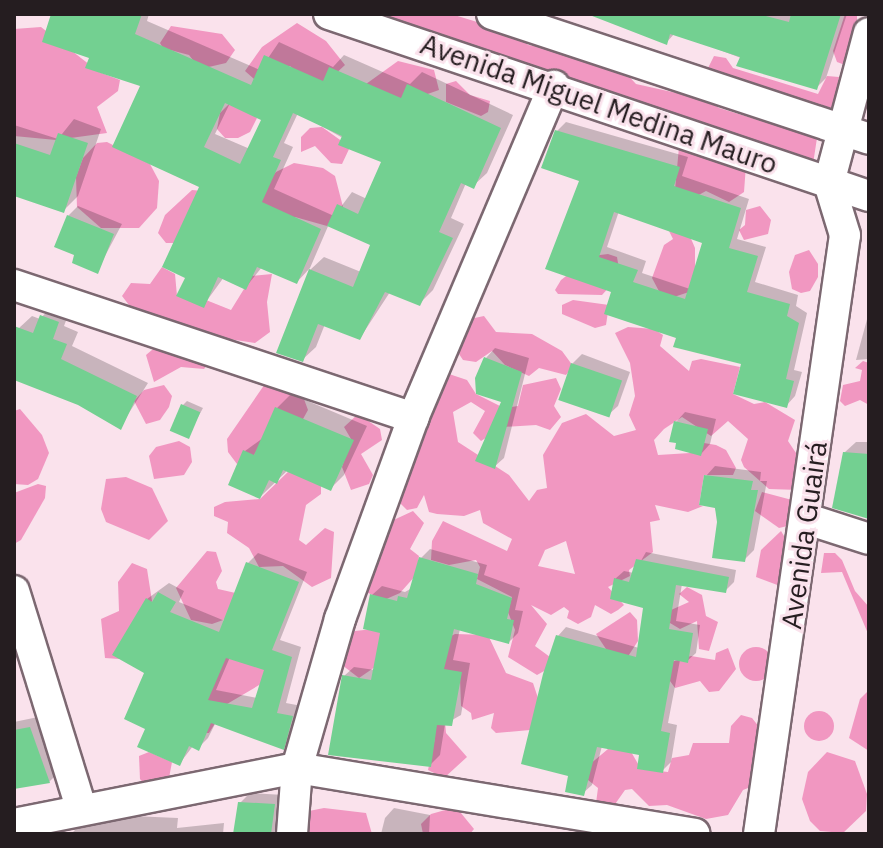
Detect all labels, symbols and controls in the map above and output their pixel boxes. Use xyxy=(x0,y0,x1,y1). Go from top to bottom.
street label: Avenida Miguel Medina Mauro xyxy=(416,27,782,181)
street label: Avenida Guairá xyxy=(774,439,834,631)

